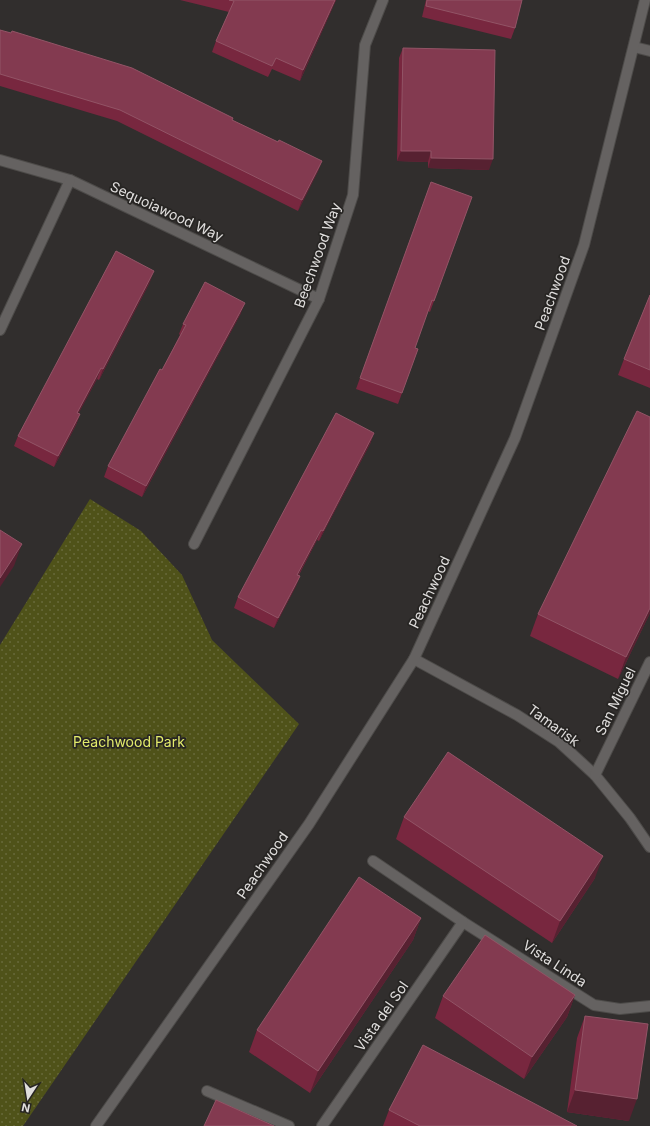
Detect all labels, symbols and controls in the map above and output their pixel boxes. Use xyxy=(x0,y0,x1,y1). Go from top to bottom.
street label: Sequoiawood Way xyxy=(108,177,226,245)
street label: Beechwood Way xyxy=(290,200,344,310)
street label: Peachwood xyxy=(531,254,573,332)
street label: Peachwood xyxy=(405,553,453,631)
street label: San Miguel xyxy=(591,664,639,738)
street label: Tamarisk xyxy=(525,701,584,750)
park label: Peachwood Park xyxy=(73,733,185,750)
street label: Peachwood xyxy=(233,828,291,902)
street label: Vista Linda xyxy=(520,936,590,990)
street label: Vista del Sol xyxy=(351,978,411,1054)
north arrow xyxy=(8,1078,48,1118)
text: N xyxy=(20,1100,31,1116)

